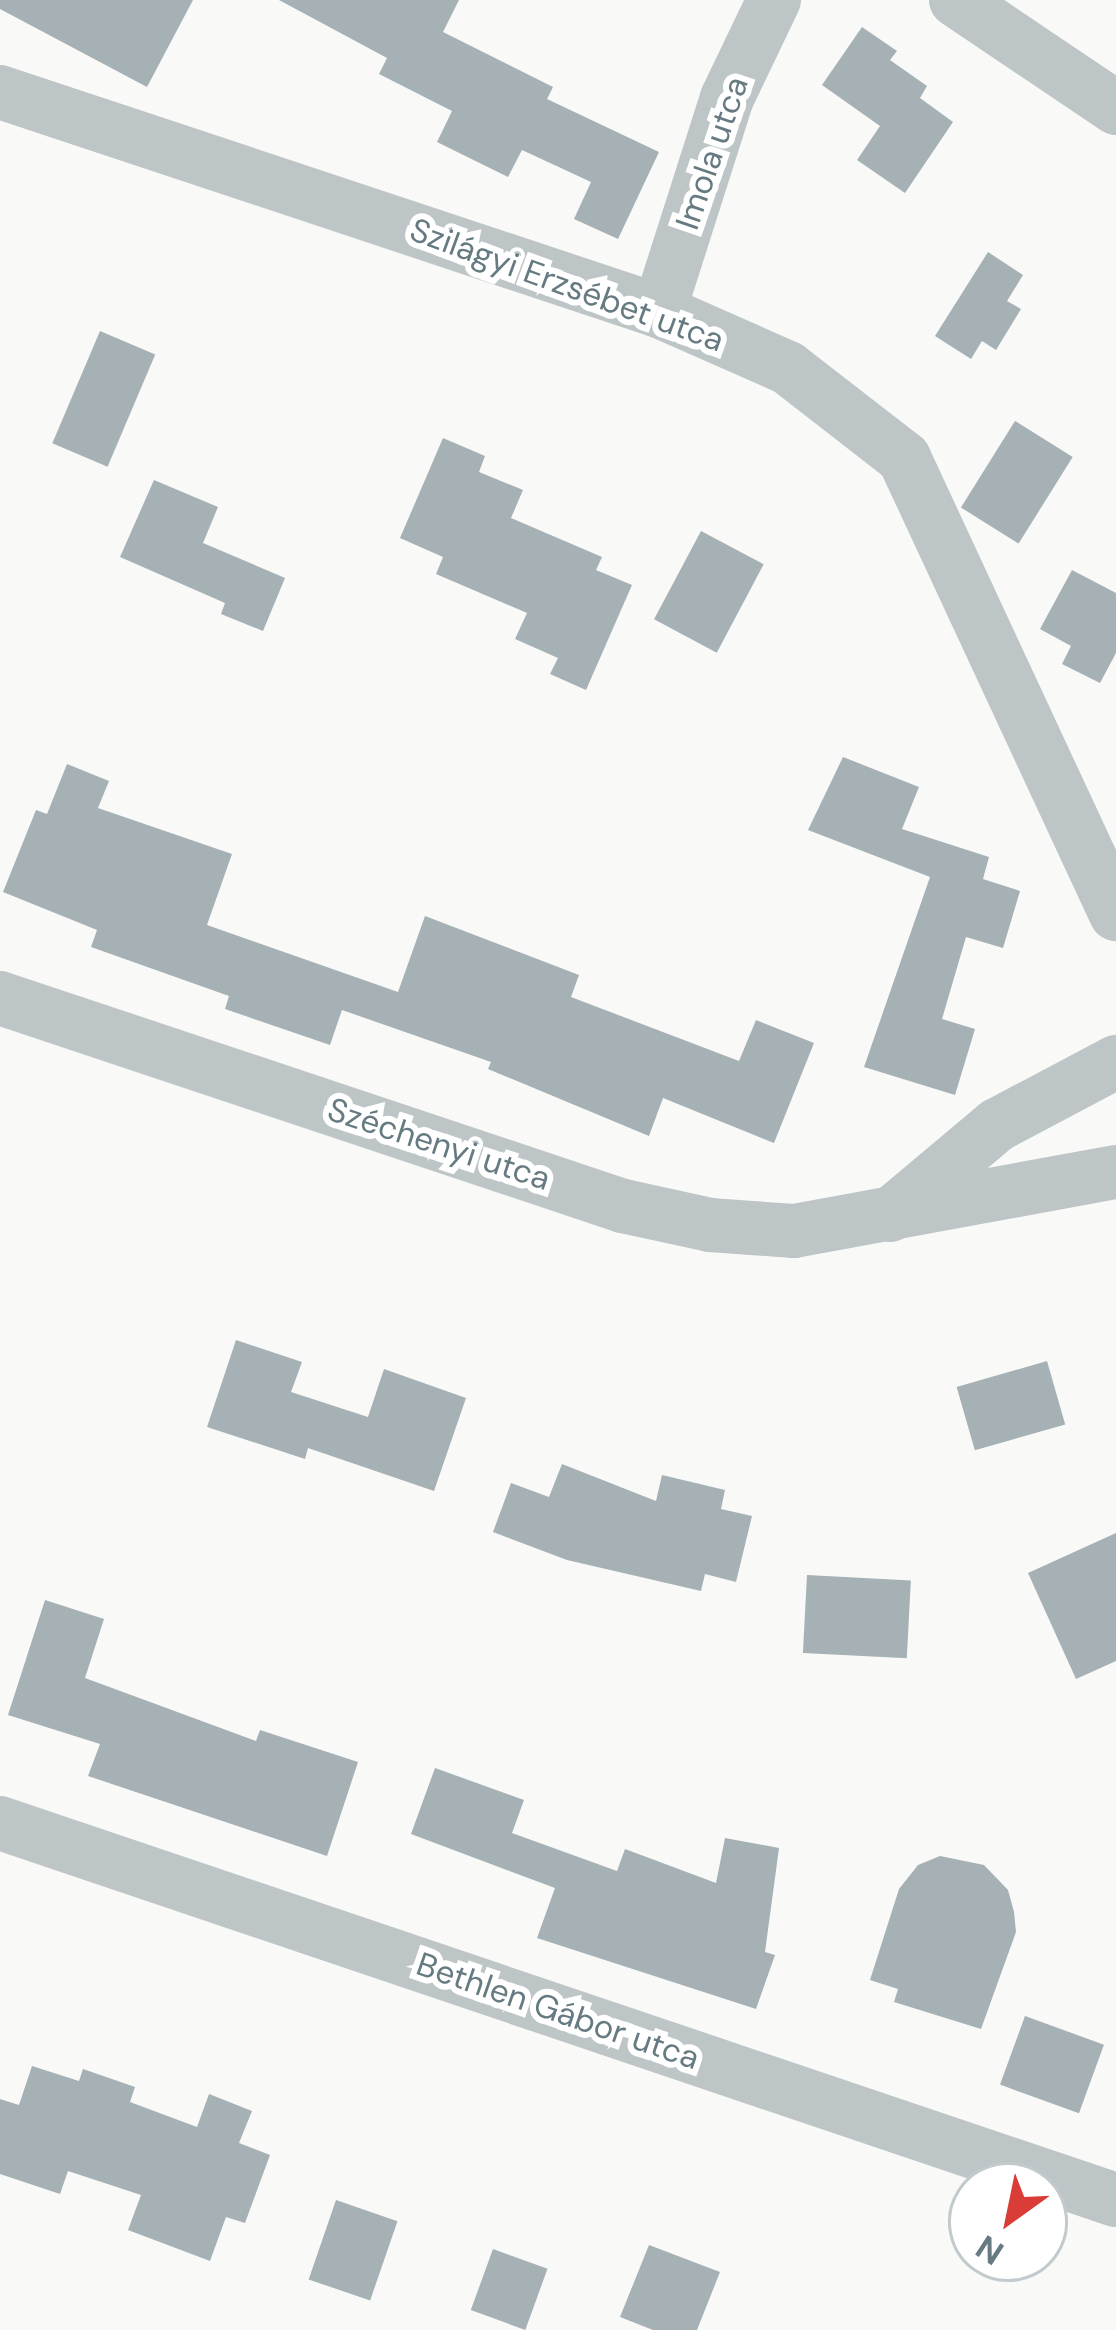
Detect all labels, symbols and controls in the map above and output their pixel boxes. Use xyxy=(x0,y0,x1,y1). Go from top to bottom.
street label: Imola utca xyxy=(667,71,757,235)
street label: Szilágyi Erzsébet utca xyxy=(405,210,729,360)
street label: Széchenyi utca xyxy=(323,1089,555,1199)
street label: Bethlen Gábor utca xyxy=(412,1944,704,2078)
north arrow xyxy=(948,2162,1068,2282)
text: N xyxy=(968,2226,1012,2275)

